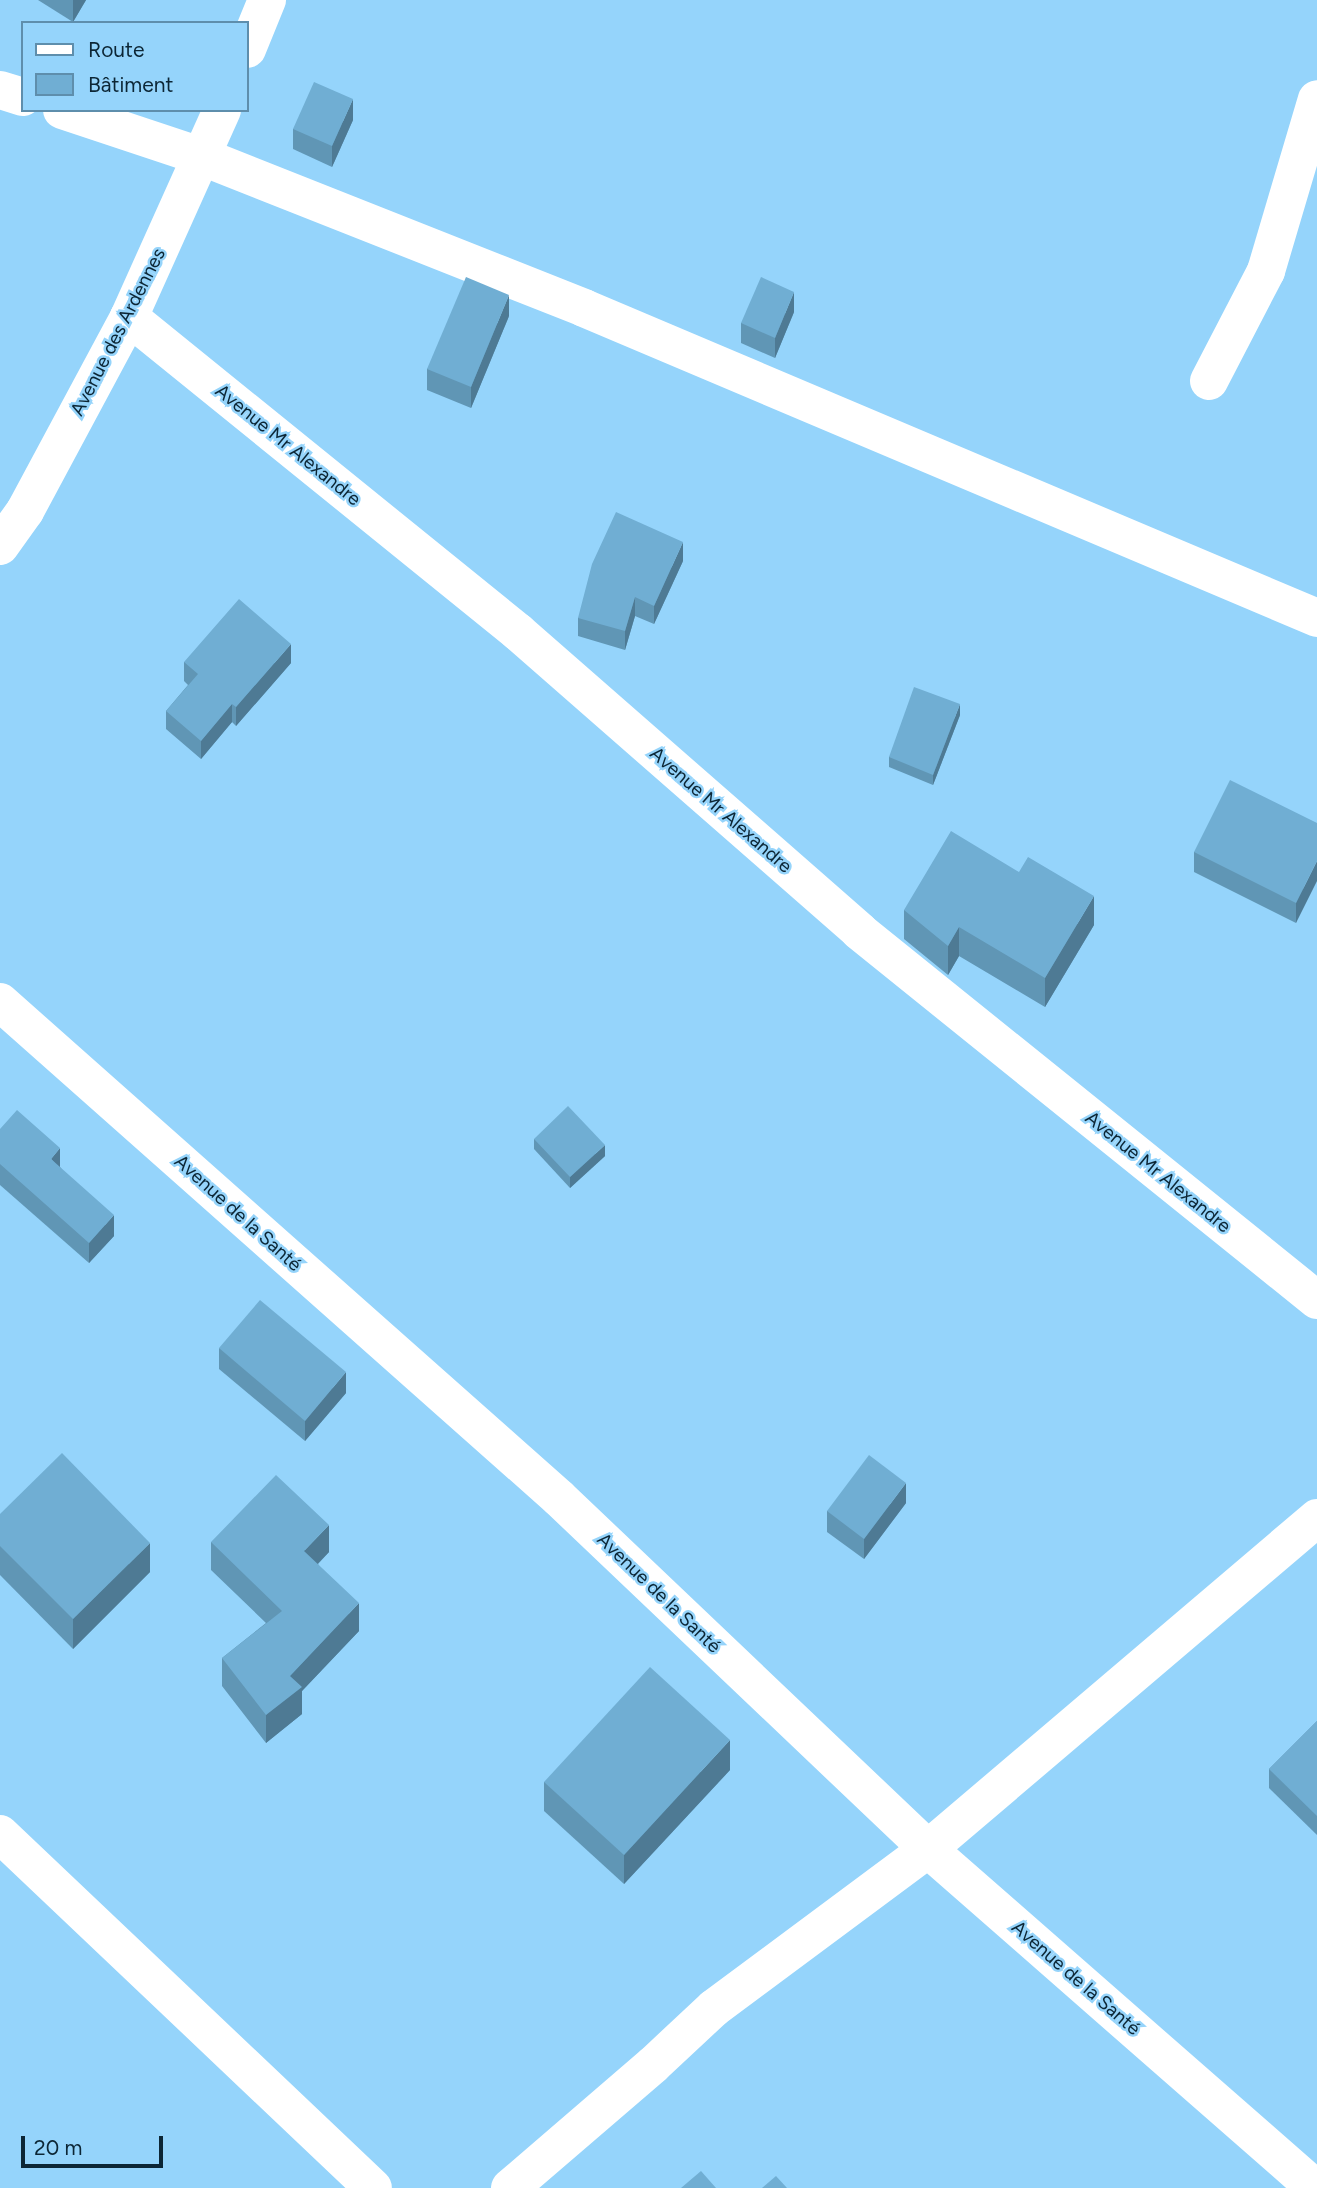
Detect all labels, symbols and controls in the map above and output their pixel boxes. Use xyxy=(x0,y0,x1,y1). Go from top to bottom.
legend xyxy=(21,21,248,112)
text: Route xyxy=(88,37,144,62)
text: Bâtiment xyxy=(88,72,173,97)
street label: Avenue des Ardennes xyxy=(66,244,170,420)
street label: Avenue Mr Alexandre xyxy=(211,379,365,511)
street label: Avenue Mr Alexandre xyxy=(645,742,797,878)
street label: Avenue Mr Alexandre xyxy=(1081,1106,1235,1238)
street label: Avenue de la Santé xyxy=(170,1150,306,1276)
street label: Avenue de la Santé xyxy=(592,1528,726,1658)
street label: Avenue de la Santé xyxy=(1007,1916,1145,2040)
scale bar xyxy=(24,2122,166,2166)
text: 20 m xyxy=(34,2135,82,2160)

